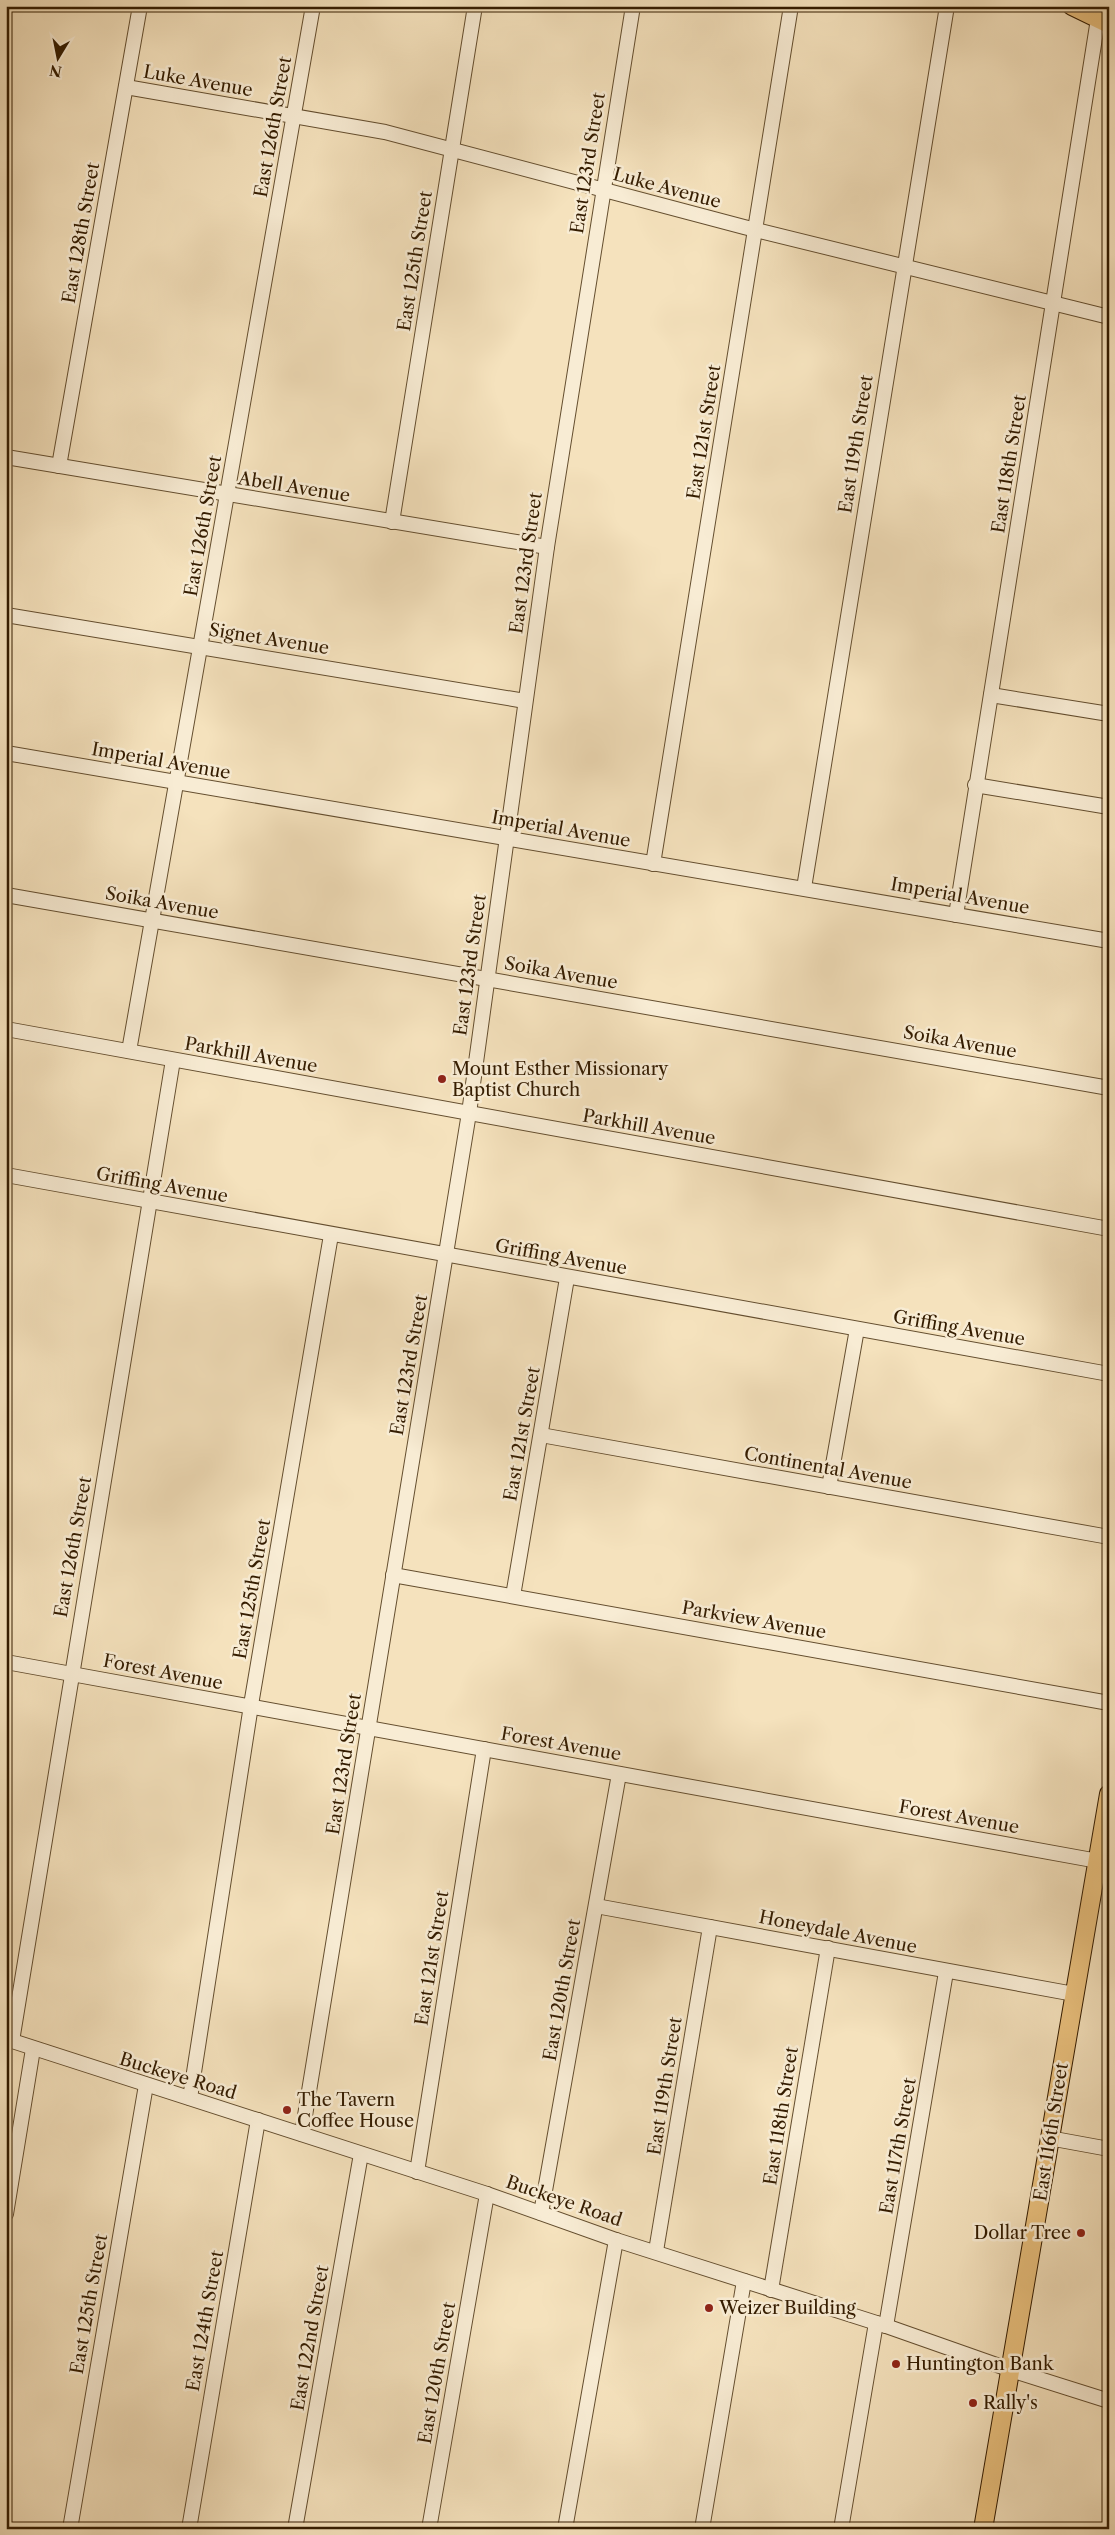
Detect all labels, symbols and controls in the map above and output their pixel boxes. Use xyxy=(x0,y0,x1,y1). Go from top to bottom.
north arrow xyxy=(32,32,82,82)
street label: East 126th Street xyxy=(250,54,296,199)
text: N xyxy=(48,61,63,81)
street label: Luke Avenue xyxy=(142,61,254,101)
street label: East 123rd Street xyxy=(566,90,610,235)
street label: East 128th Street xyxy=(58,160,104,305)
street label: Luke Avenue xyxy=(611,163,723,213)
street label: East 125th Street xyxy=(393,189,437,333)
street label: East 121st Street xyxy=(682,362,726,501)
street label: East 119th Street xyxy=(834,373,878,515)
street label: East 118th Street xyxy=(987,392,1031,535)
street label: East 126th Street xyxy=(180,453,226,598)
street label: Abell Avenue xyxy=(235,467,352,507)
street label: East 123rd Street xyxy=(505,490,547,635)
street label: Signet Avenue xyxy=(207,619,331,659)
street label: Imperial Avenue xyxy=(90,738,232,784)
street label: Imperial Avenue xyxy=(490,806,632,852)
street label: Imperial Avenue xyxy=(889,873,1031,919)
street label: Soika Avenue xyxy=(104,882,220,924)
street label: East 123rd Street xyxy=(449,892,491,1037)
street label: Soika Avenue xyxy=(503,952,619,994)
street label: Soika Avenue xyxy=(902,1021,1018,1063)
street label: Parkhill Avenue xyxy=(183,1032,319,1078)
place label: Mount Esther Missionary Baptist Church xyxy=(452,1058,669,1101)
marker: Mount Esther Missionary Baptist Church xyxy=(436,1073,448,1085)
street label: Parkhill Avenue xyxy=(581,1104,717,1150)
street label: Griffing Avenue xyxy=(94,1163,230,1207)
street label: Griffing Avenue xyxy=(493,1235,629,1279)
street label: East 123rd Street xyxy=(386,1292,432,1437)
street label: Griffing Avenue xyxy=(891,1306,1027,1350)
street label: East 121st Street xyxy=(499,1364,545,1503)
street label: Continental Avenue xyxy=(742,1442,914,1494)
street label: East 126th Street xyxy=(50,1474,96,1619)
street label: East 125th Street xyxy=(229,1517,275,1661)
street label: Parkview Avenue xyxy=(680,1596,828,1644)
street label: Forest Avenue xyxy=(101,1650,225,1694)
street label: East 123rd Street xyxy=(322,1691,366,1836)
street label: Forest Avenue xyxy=(499,1723,623,1765)
street label: Forest Avenue xyxy=(897,1796,1021,1838)
street label: East 121st Street xyxy=(410,1888,454,2027)
street label: Honeydale Avenue xyxy=(757,1906,919,1958)
street label: East 120th Street xyxy=(539,1917,585,2063)
street label: East 119th Street xyxy=(643,2015,687,2157)
street label: East 118th Street xyxy=(759,2044,803,2187)
street label: Buckeye Road xyxy=(117,2048,239,2104)
street label: East 116th Street xyxy=(1029,2061,1073,2203)
street label: East 117th Street xyxy=(875,2075,921,2216)
place label: The Tavern Coffee House xyxy=(297,2089,414,2132)
marker: The Tavern Coffee House xyxy=(281,2104,293,2116)
street label: Buckeye Road xyxy=(503,2171,625,2231)
place label: Dollar Tree xyxy=(974,2222,1071,2244)
marker: Dollar Tree xyxy=(1075,2227,1087,2239)
street label: East 125th Street xyxy=(66,2232,112,2376)
street label: East 124th Street xyxy=(182,2248,228,2393)
street label: East 122nd Street xyxy=(286,2263,334,2412)
place label: Weizer Building xyxy=(718,2297,856,2319)
street label: East 120th Street xyxy=(414,2300,460,2446)
marker: Weizer Building xyxy=(703,2302,715,2314)
place label: Huntington Bank xyxy=(906,2353,1055,2375)
marker: Huntington Bank xyxy=(890,2358,902,2370)
place label: Rally's xyxy=(983,2392,1038,2414)
marker: Rally's xyxy=(967,2397,979,2409)

